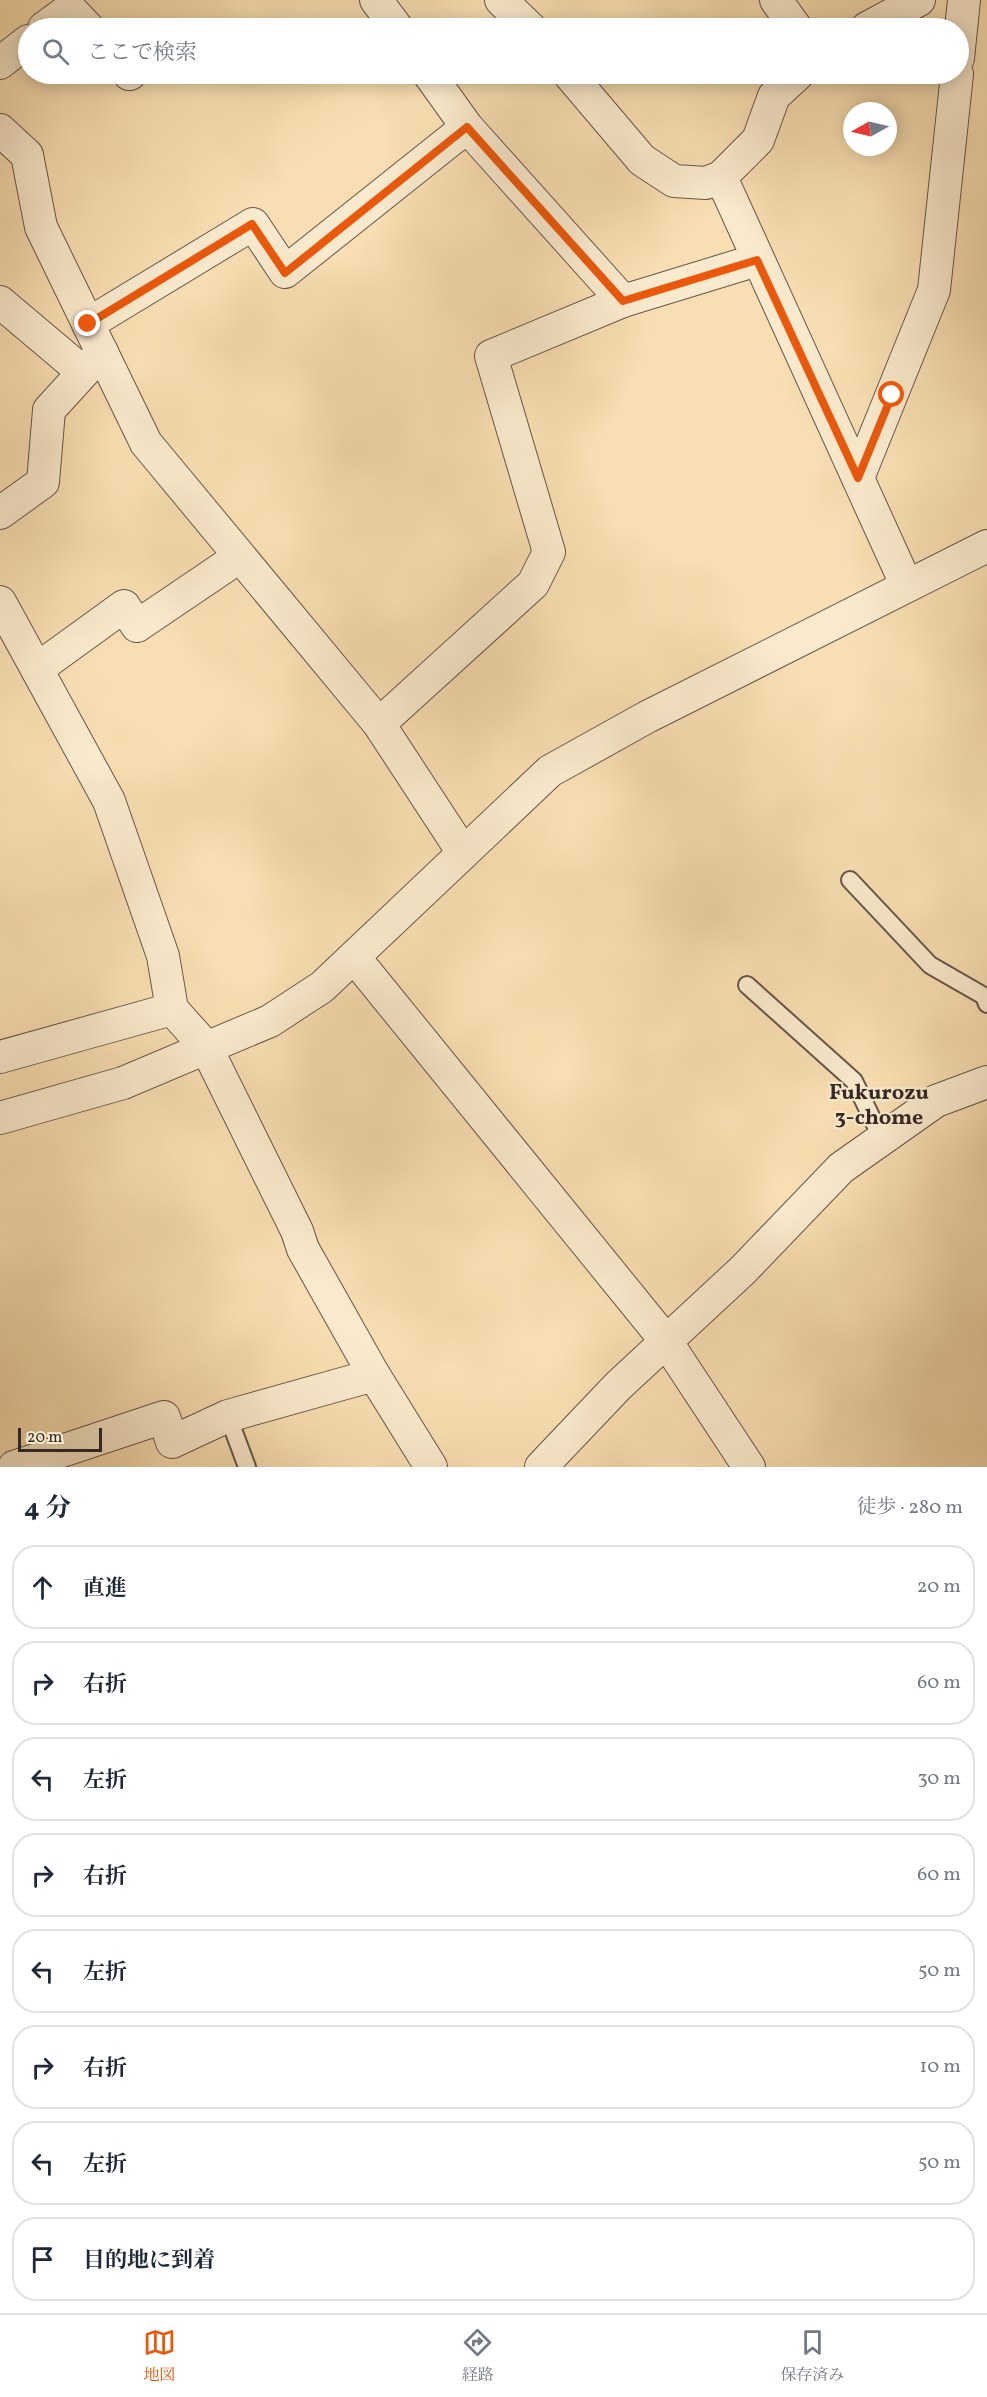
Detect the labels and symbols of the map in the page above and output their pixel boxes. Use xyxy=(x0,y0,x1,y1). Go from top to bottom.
north arrow xyxy=(843,102,897,156)
route end xyxy=(74,310,100,336)
route start xyxy=(878,381,904,407)
district label: Fukurozu 3-chome xyxy=(829,1078,929,1134)
scale bar xyxy=(18,1425,102,1452)

